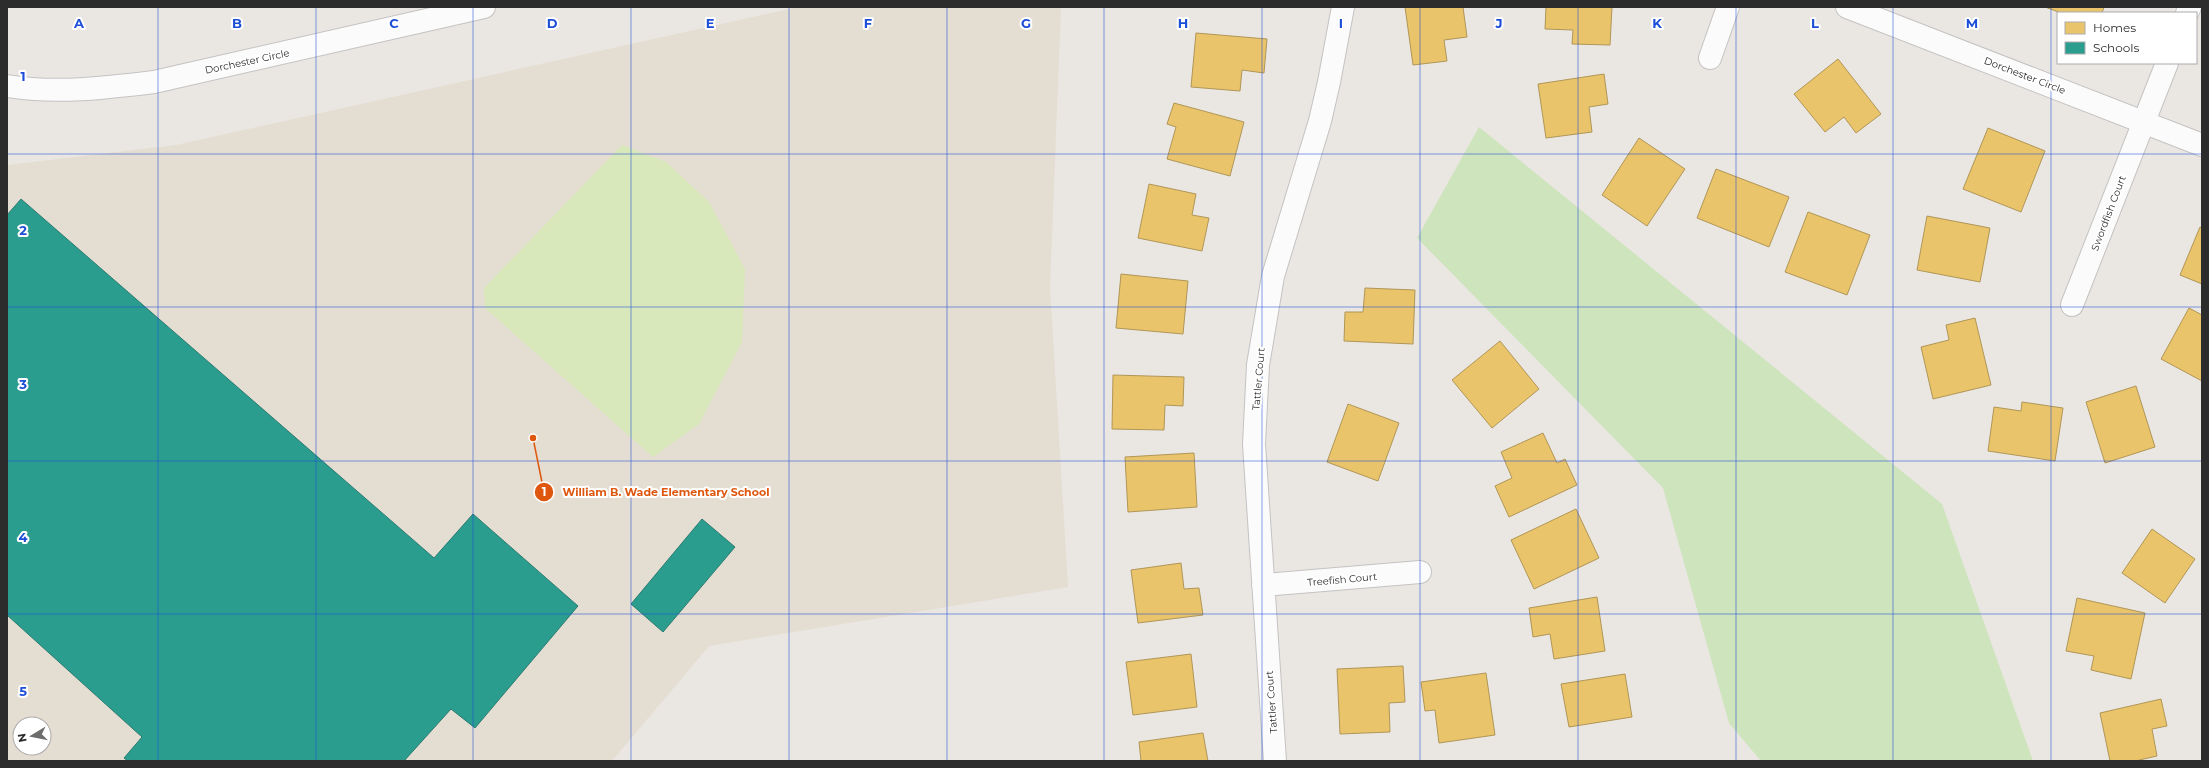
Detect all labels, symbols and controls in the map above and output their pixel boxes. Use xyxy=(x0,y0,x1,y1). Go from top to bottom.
legend xyxy=(2057,12,2197,64)
text: A xyxy=(73,15,85,31)
text: B xyxy=(232,15,242,31)
text: C xyxy=(389,15,399,31)
text: D xyxy=(547,15,558,31)
text: E xyxy=(706,15,715,31)
text: F xyxy=(864,15,872,31)
text: G xyxy=(1021,15,1031,31)
text: H xyxy=(1178,15,1188,31)
text: I xyxy=(1339,15,1343,31)
text: J xyxy=(1494,15,1503,31)
text: K xyxy=(1652,15,1662,31)
text: L xyxy=(1811,15,1819,31)
text: M xyxy=(1966,15,1978,31)
text: Homes xyxy=(2093,20,2136,35)
text: Schools xyxy=(2093,40,2139,55)
street label: Dorchester Circle xyxy=(204,46,291,77)
street label: Dorchester Circle xyxy=(1982,54,2067,97)
text: 1 xyxy=(20,68,26,84)
street label: Swordfish Court xyxy=(2088,174,2129,253)
text: 2 xyxy=(19,222,27,238)
street label: Tattler Court xyxy=(1249,347,1268,411)
text: 3 xyxy=(18,376,27,392)
callout: William B. Wade Elementary School xyxy=(534,481,777,504)
text: 1 xyxy=(542,484,546,499)
text: William B. Wade Elementary School xyxy=(563,485,769,499)
text: 4 xyxy=(19,529,28,545)
street label: Treefish Court xyxy=(1307,570,1377,589)
street label: Tattler Court xyxy=(1263,670,1280,734)
text: 5 xyxy=(19,683,27,699)
north arrow xyxy=(12,716,52,756)
text: N xyxy=(14,732,30,743)

